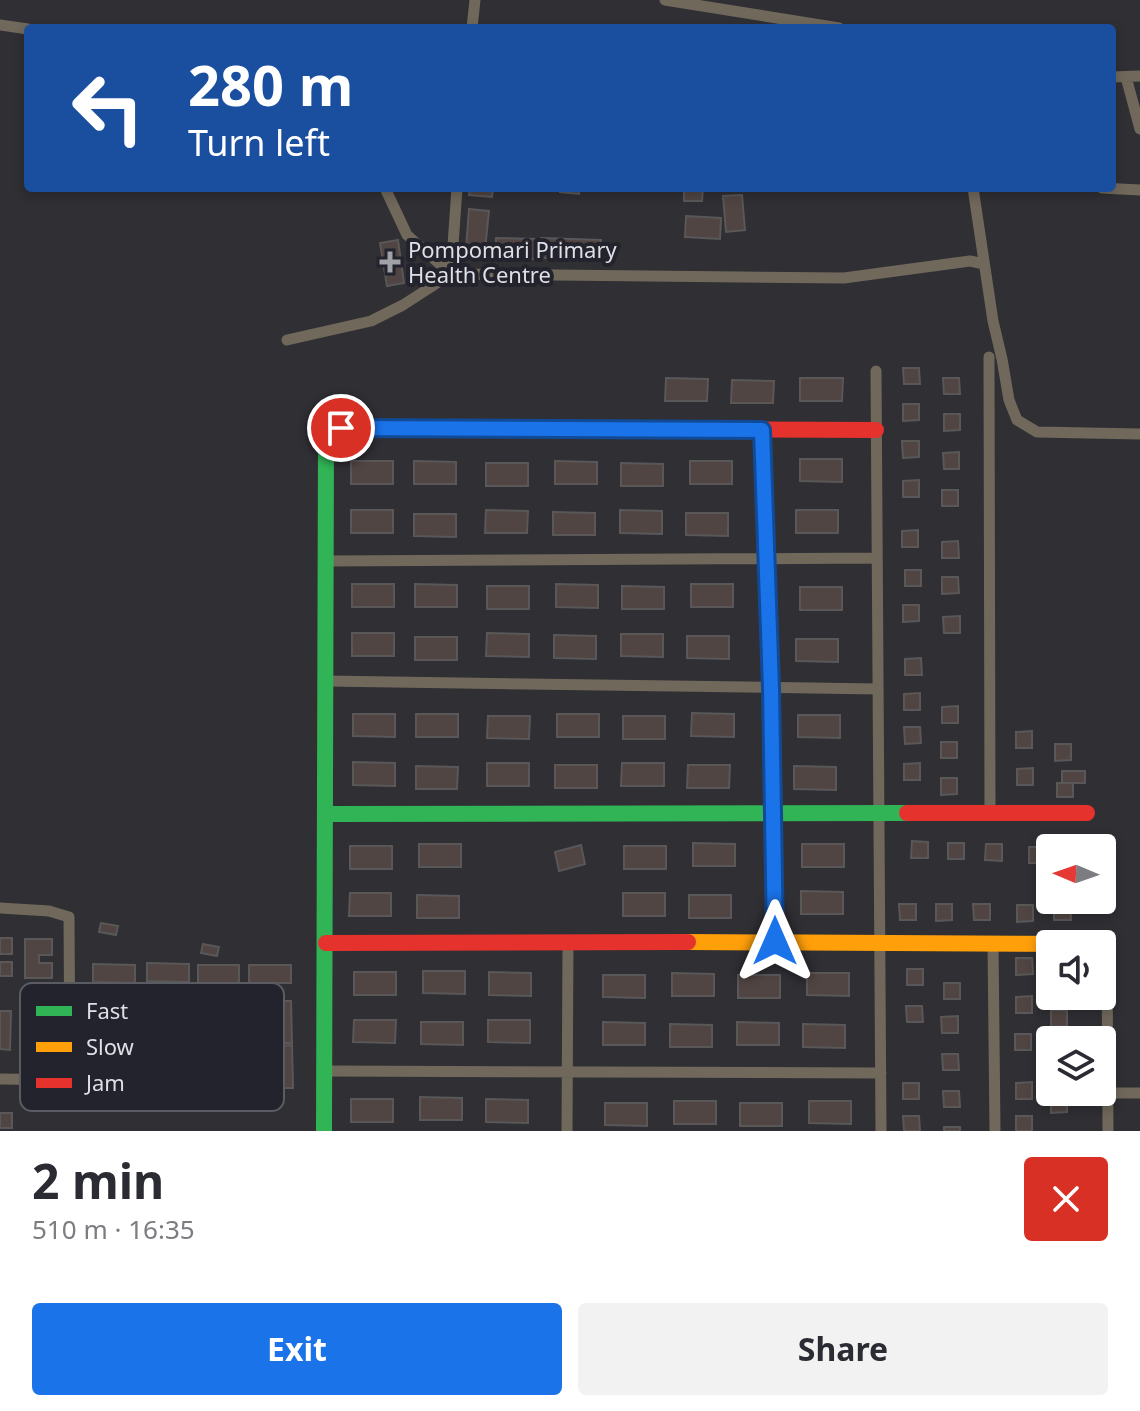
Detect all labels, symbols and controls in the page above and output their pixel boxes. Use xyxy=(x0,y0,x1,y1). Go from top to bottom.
text: 280 m xyxy=(188,46,353,122)
icon: left xyxy=(56,56,160,160)
text: Turn left xyxy=(188,118,330,167)
place label: Pompomari Primary Health Centre xyxy=(408,234,617,289)
marker: Pompomari Primary Health Centre xyxy=(379,251,401,273)
pin xyxy=(307,394,375,462)
icon: arrive xyxy=(319,406,363,450)
north arrow xyxy=(1036,834,1116,914)
map controls xyxy=(1036,834,1116,1106)
position arrow xyxy=(733,899,817,983)
button: sound xyxy=(1036,930,1116,1010)
legend xyxy=(20,983,284,1111)
text: Fast xyxy=(86,995,128,1025)
button: layers xyxy=(1036,1026,1116,1106)
text: Slow xyxy=(86,1031,135,1061)
text: Jam xyxy=(84,1067,125,1097)
text: 2 min xyxy=(32,1148,164,1213)
button: close xyxy=(1024,1157,1108,1241)
text: 510 m · 16:35 xyxy=(32,1211,195,1247)
button: Exit xyxy=(32,1303,562,1395)
button: Share xyxy=(578,1303,1108,1395)

